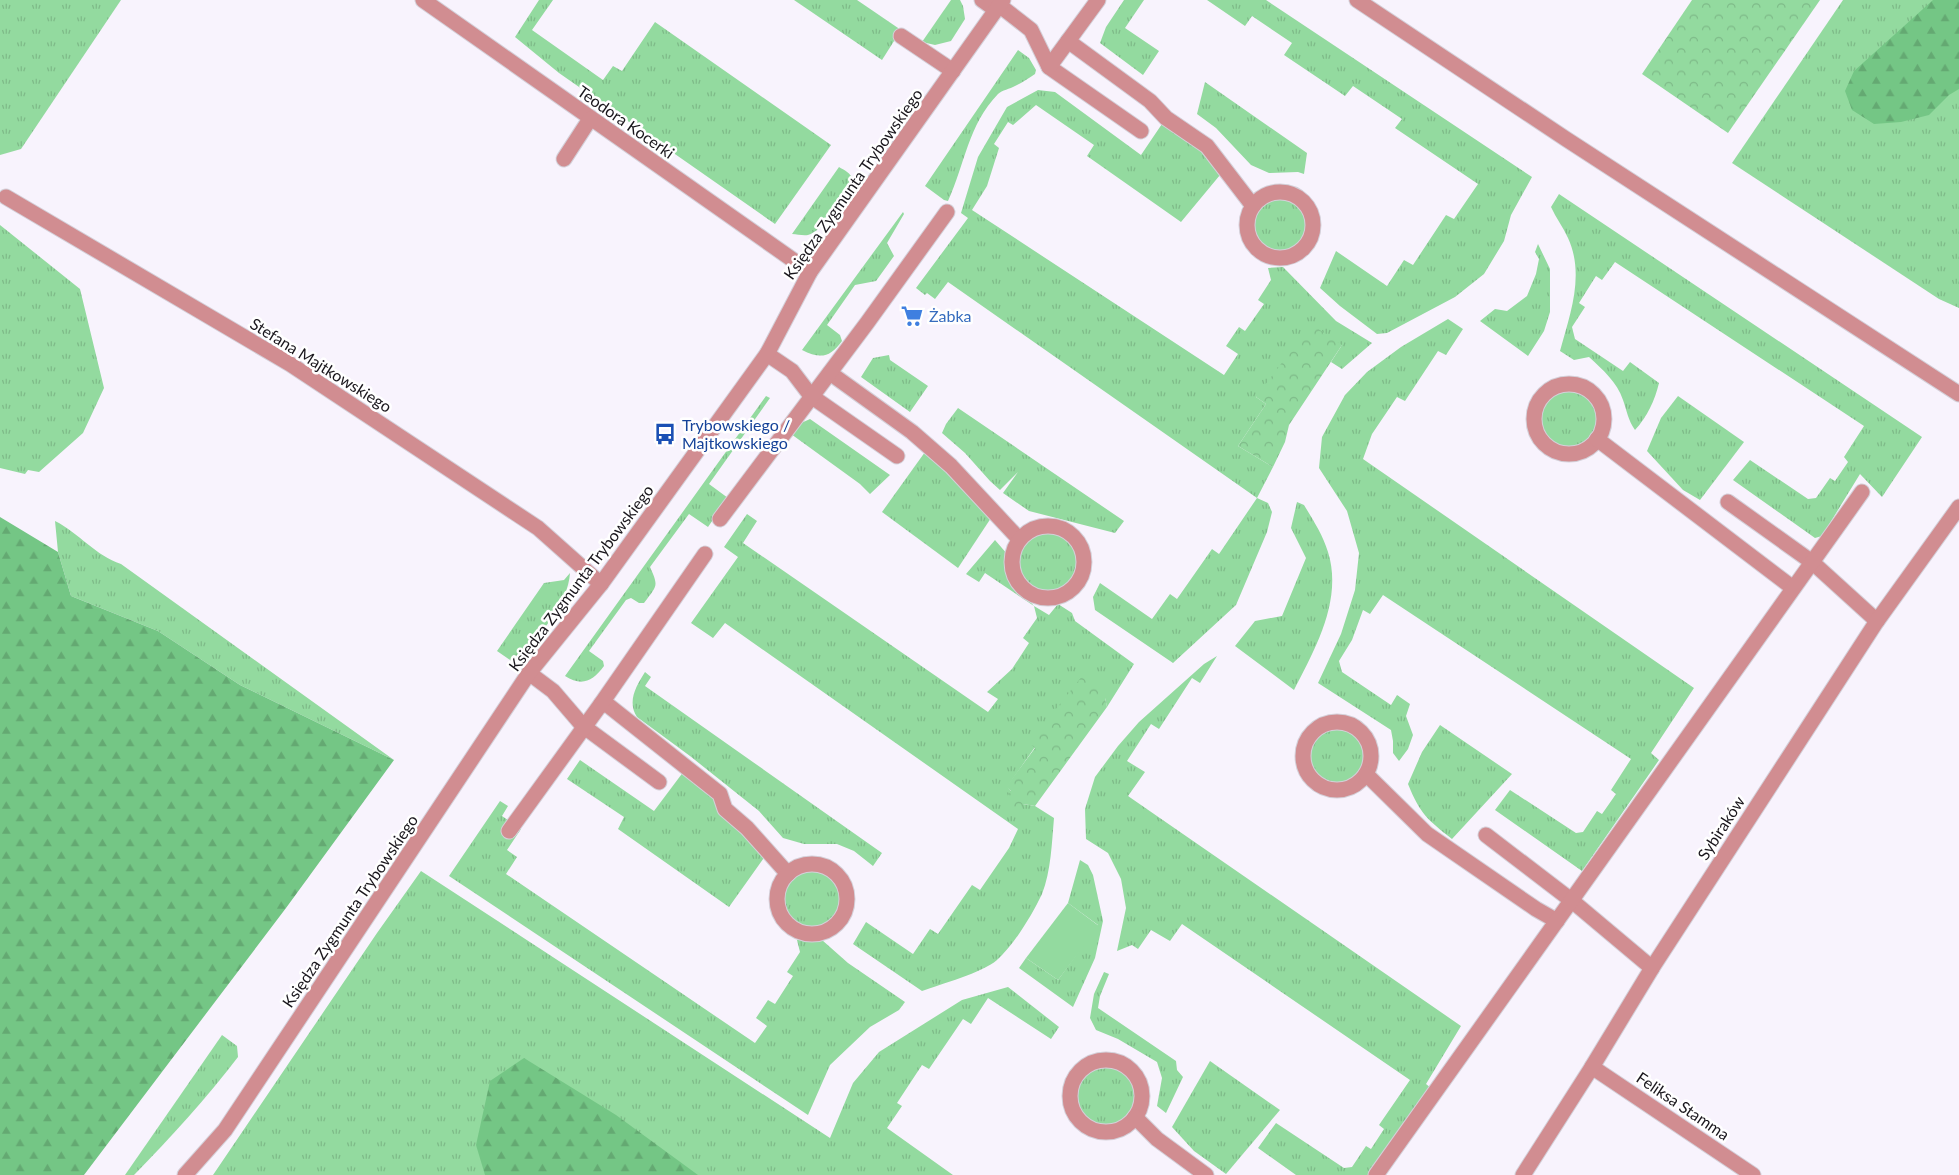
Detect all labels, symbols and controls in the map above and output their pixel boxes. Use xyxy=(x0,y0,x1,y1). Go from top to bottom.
street label: Teodora Kocerki xyxy=(574,81,678,162)
street label: Księdza Zygmunta Trybowskiego xyxy=(779,85,926,283)
supermarket icon: Żabka xyxy=(899,303,925,329)
place label: Żabka xyxy=(929,306,972,325)
street label: Stefana Majtkowskiego xyxy=(247,313,395,416)
place label: Trybowskiego / Majtkowskiego xyxy=(682,415,790,452)
bus stop icon: Trybowskiego / Majtkowskiego xyxy=(652,421,678,447)
street label: Księdza Zygmunta Trybowskiego xyxy=(504,481,657,675)
street label: Sybiraków xyxy=(1693,792,1748,863)
street label: Księdza Zygmunta Trybowskiego xyxy=(278,811,421,1011)
street label: Feliksa Stamma xyxy=(1633,1068,1733,1144)

